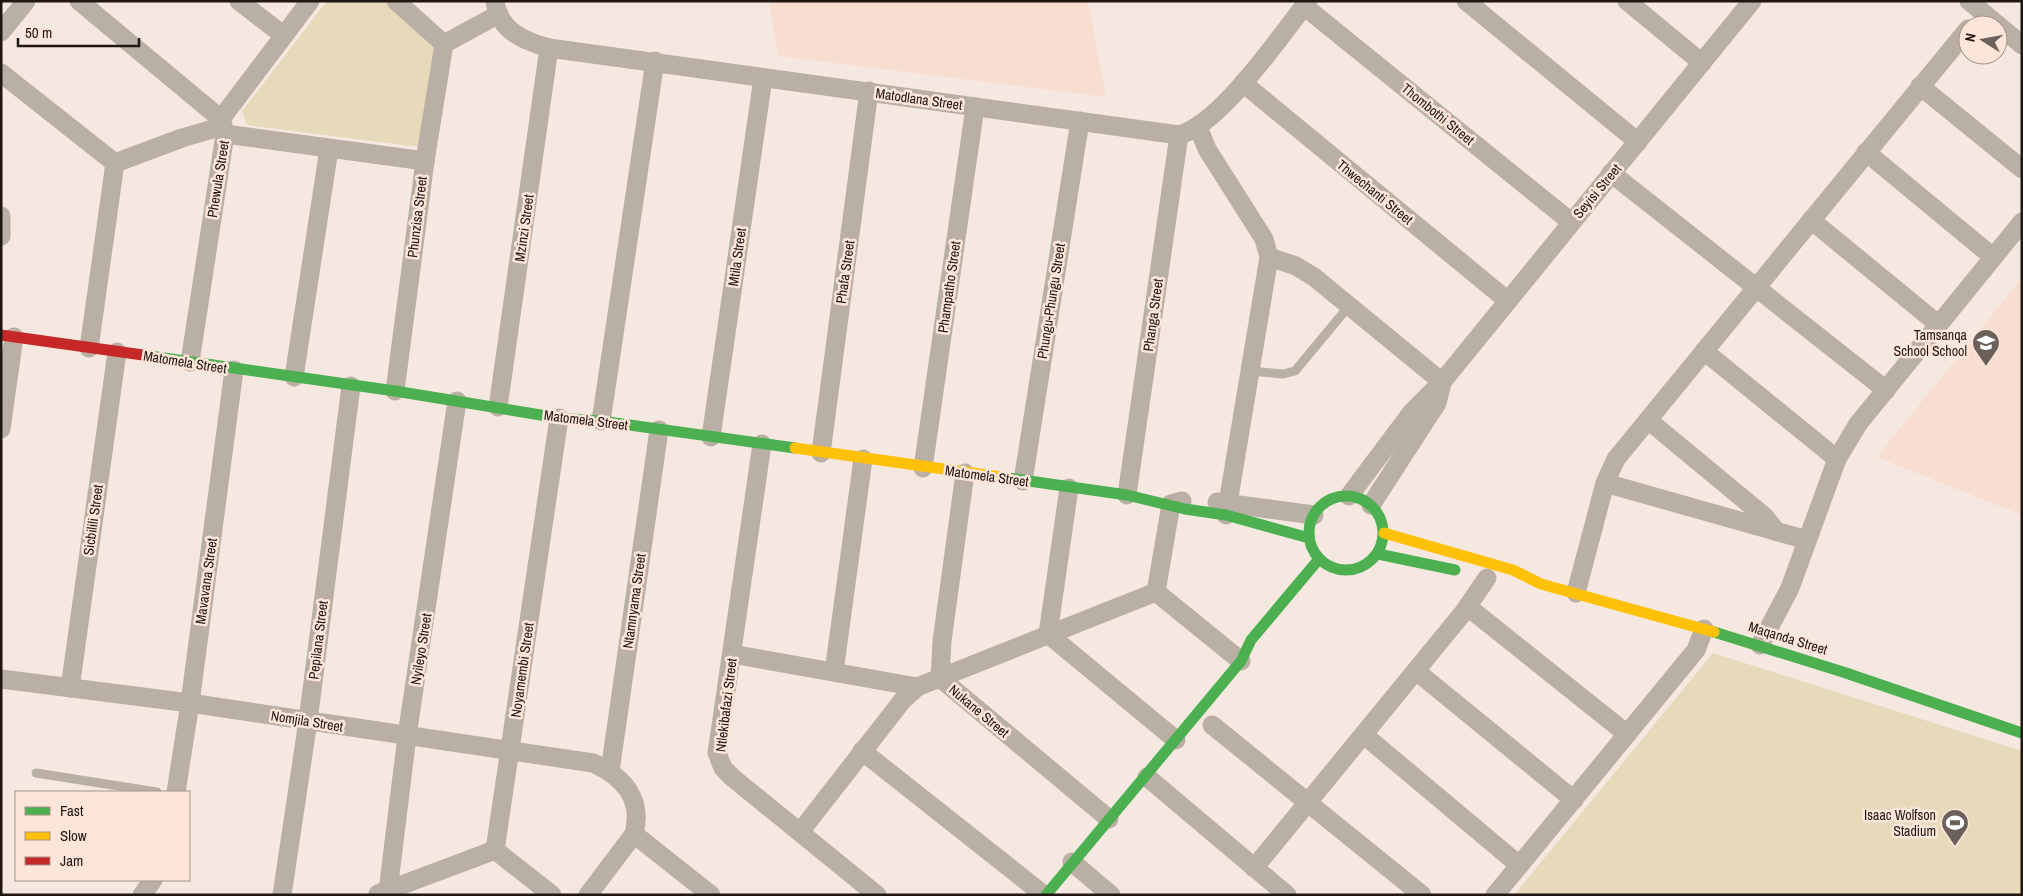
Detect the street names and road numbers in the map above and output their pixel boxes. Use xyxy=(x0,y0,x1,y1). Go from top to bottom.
street label: Thombothi Street xyxy=(1398,79,1478,149)
street label: Matodlana Street xyxy=(874,84,964,114)
street label: Phewula Street xyxy=(203,139,233,219)
street label: Thwechanti Street xyxy=(1333,156,1417,228)
street label: Seyisi Street xyxy=(1569,160,1625,222)
street label: Phunzisa Street xyxy=(403,175,431,259)
street label: Mzinzi Street xyxy=(510,193,538,263)
street label: Mtila Street xyxy=(724,227,750,287)
street label: Phafa Street xyxy=(832,239,858,305)
street label: Phampatho Street xyxy=(934,240,964,334)
street label: Phungu-Phungu Street xyxy=(1033,242,1069,360)
street label: Phanga Street xyxy=(1139,277,1167,353)
street label: Matomela Street xyxy=(142,347,228,377)
street label: Matomela Street xyxy=(543,406,629,434)
street label: Matomela Street xyxy=(944,461,1030,491)
street label: Sicbilili Street xyxy=(79,483,107,557)
street label: Mavavana Street xyxy=(191,537,221,625)
street label: Ntamnyama Street xyxy=(618,552,650,650)
street label: Pepilana Street xyxy=(304,600,332,680)
street label: Nyileyo Street xyxy=(406,612,436,686)
street label: Maqanda Street xyxy=(1746,617,1830,659)
street label: Noyamembi Street xyxy=(506,621,538,719)
street label: Ntlekibafazi Street xyxy=(711,657,741,753)
street label: Nukane Street xyxy=(945,681,1013,741)
street label: Nomjila Street xyxy=(270,706,344,736)

